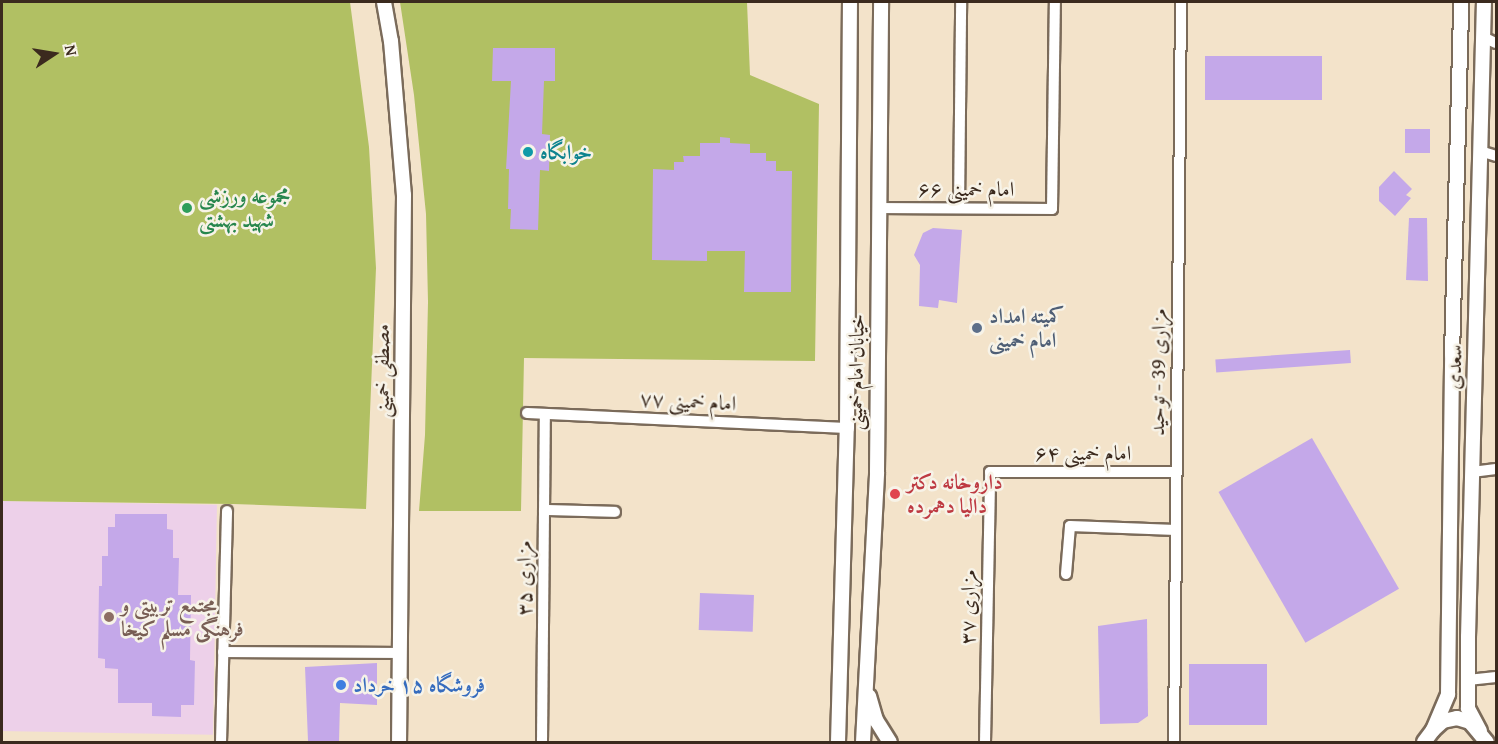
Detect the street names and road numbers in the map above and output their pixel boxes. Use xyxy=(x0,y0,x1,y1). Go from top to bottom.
street label: امام خمینی ۶۶ xyxy=(918,176,1014,202)
street label: مزاری 39 - توحید xyxy=(1144,308,1172,436)
street label: خیابان امام خمینی xyxy=(842,314,870,430)
street label: مصطفی خمینی xyxy=(369,324,395,418)
street label: سعدی xyxy=(1441,344,1467,390)
street label: امام خمینی ۷۷ xyxy=(639,386,737,416)
street label: امام خمینی ۶۴ xyxy=(1035,440,1131,466)
street label: مزاری ۳۵ xyxy=(511,540,537,616)
street label: مزاری ۳۷ xyxy=(955,569,981,645)

